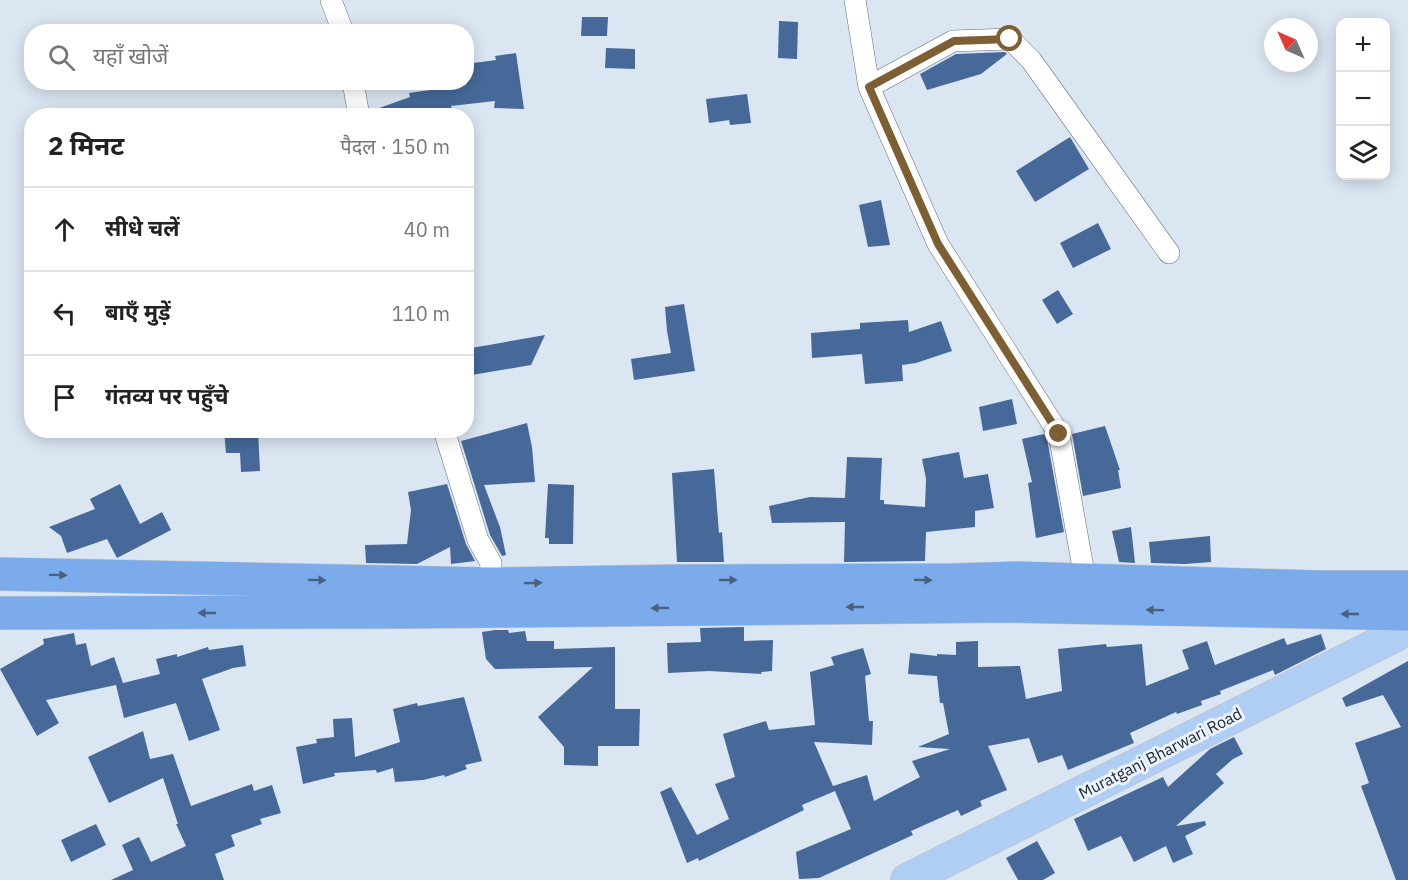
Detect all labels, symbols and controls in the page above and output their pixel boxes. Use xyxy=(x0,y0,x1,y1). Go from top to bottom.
north arrow xyxy=(1264,18,1318,72)
map controls xyxy=(1336,18,1390,180)
button: + xyxy=(1336,18,1390,72)
search box xyxy=(24,24,474,90)
route start xyxy=(996,25,1022,51)
icon: search xyxy=(45,41,78,74)
text: यहाँ खोजें xyxy=(93,41,168,70)
button: − xyxy=(1336,72,1390,126)
button: layers xyxy=(1336,126,1390,180)
text: 2 मिनट xyxy=(48,128,124,162)
text: पैदल · 150 m xyxy=(340,133,450,160)
icon: ahead xyxy=(48,213,81,246)
text: सीधे चलें xyxy=(105,213,180,242)
text: 40 m xyxy=(404,216,450,243)
icon: left xyxy=(48,297,81,330)
text: बाएँ मुड़ें xyxy=(105,297,171,326)
text: 110 m xyxy=(392,300,450,327)
icon: arrive xyxy=(48,381,81,414)
text: गंतव्य पर पहुँचे xyxy=(105,381,229,410)
route end xyxy=(1045,420,1071,446)
one-way arrow xyxy=(49,571,68,580)
one-way arrow xyxy=(308,575,327,584)
one-way arrow xyxy=(914,575,933,585)
one-way arrow xyxy=(719,576,738,585)
one-way arrow xyxy=(524,578,543,588)
one-way arrow xyxy=(845,602,864,612)
one-way arrow xyxy=(650,603,669,613)
one-way arrow xyxy=(1145,605,1164,614)
one-way arrow xyxy=(197,608,216,618)
one-way arrow xyxy=(1340,609,1359,619)
street label: Muratganj Bharwari Road xyxy=(1075,703,1245,803)

